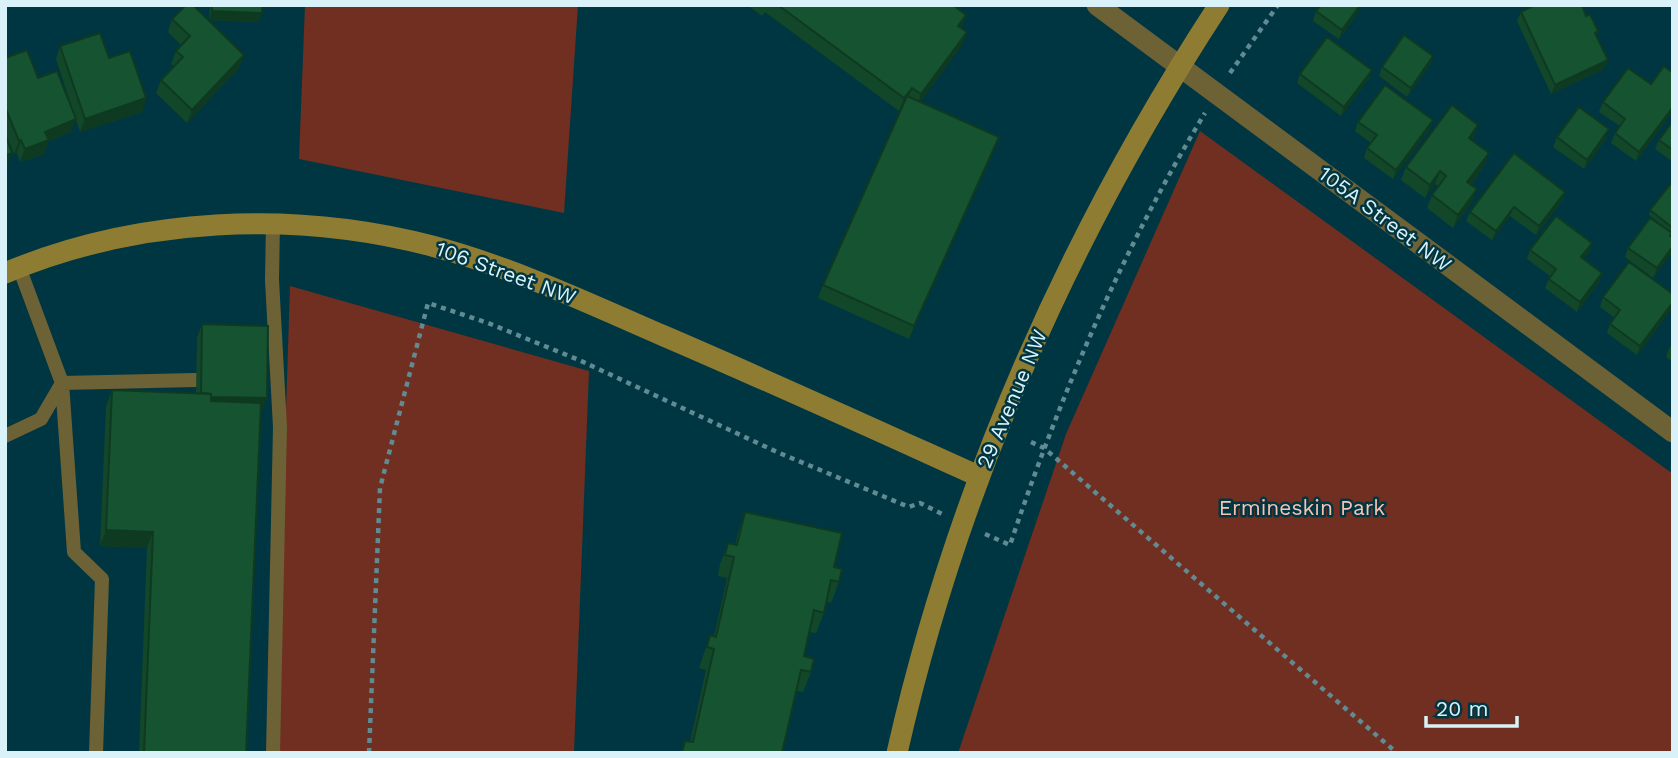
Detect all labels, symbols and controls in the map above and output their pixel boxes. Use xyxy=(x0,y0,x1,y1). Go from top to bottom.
street label: 105A Street NW xyxy=(1314,161,1457,277)
street label: 106 Street NW xyxy=(433,236,580,309)
street label: 29 Avenue NW xyxy=(971,326,1052,472)
park label: Ermineskin Park xyxy=(1219,495,1385,520)
scale bar xyxy=(1426,684,1517,728)
text: 20 m xyxy=(1436,696,1488,721)

